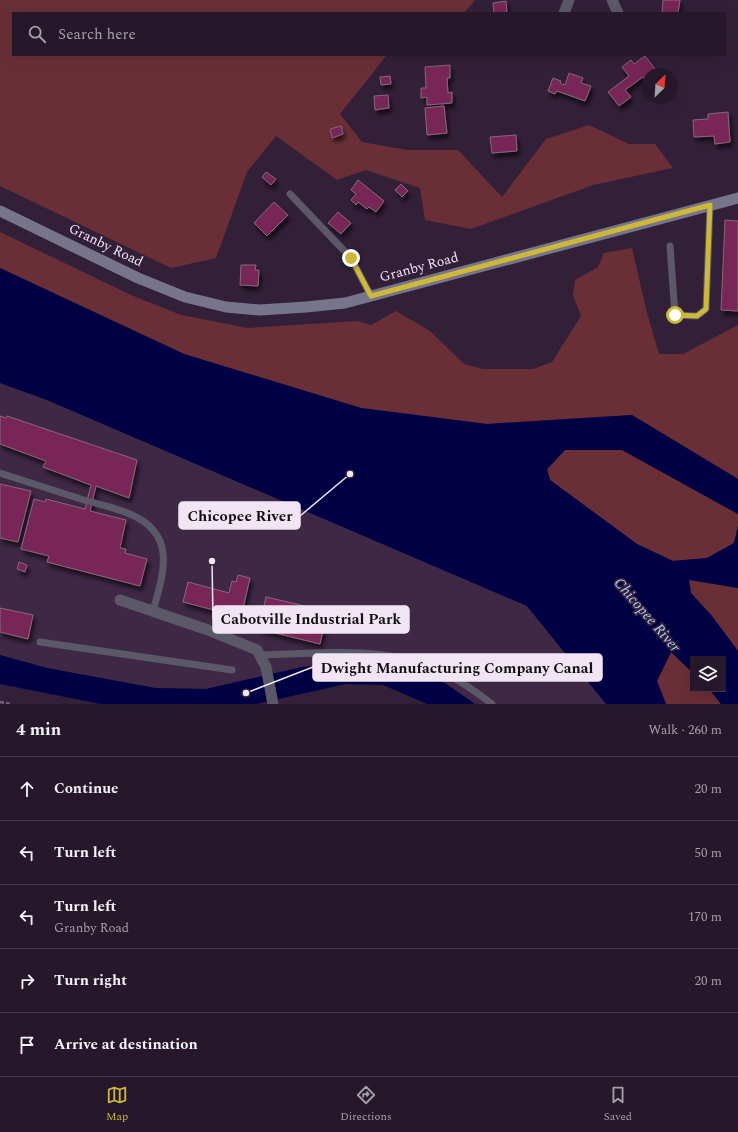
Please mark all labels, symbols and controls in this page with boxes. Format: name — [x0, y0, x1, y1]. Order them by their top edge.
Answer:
search box — [12, 12, 726, 56]
icon: search — [26, 23, 48, 45]
text: Search here — [58, 23, 136, 46]
north arrow — [642, 68, 678, 104]
street label: Granby Road — [65, 218, 147, 272]
street label: Granby Road — [377, 246, 461, 288]
route end — [342, 249, 360, 267]
route start — [666, 306, 684, 324]
callout: Chicopee River — [179, 502, 300, 529]
text: Chicopee River — [187, 505, 293, 528]
water label: Chicopee River — [608, 573, 687, 658]
callout: Cabotville Industrial Park — [213, 606, 409, 633]
text: Cabotville Industrial Park — [221, 608, 401, 631]
callout: Dwight Manufacturing Company Canal — [313, 654, 602, 681]
map controls — [690, 656, 726, 692]
button: layers — [690, 656, 726, 692]
text: Dwight Manufacturing Company Canal — [321, 657, 594, 680]
text: 4 min — [16, 717, 61, 743]
text: Walk · 260 m — [648, 720, 722, 740]
text: Continue — [54, 777, 119, 800]
icon: ahead — [16, 778, 38, 800]
text: 20 m — [695, 779, 722, 799]
text: Turn left — [54, 841, 116, 864]
icon: left — [16, 842, 38, 864]
text: 50 m — [695, 843, 722, 863]
text: Turn left — [54, 895, 116, 918]
icon: left — [16, 906, 38, 928]
text: 170 m — [688, 907, 722, 927]
text: Granby Road — [54, 918, 129, 938]
text: Turn right — [54, 969, 127, 992]
icon: right — [16, 970, 38, 992]
text: 20 m — [695, 971, 722, 991]
text: Arrive at destination — [54, 1033, 198, 1056]
icon: arrive — [16, 1034, 38, 1056]
tab: Map — [106, 1084, 128, 1125]
tab: Directions — [340, 1084, 392, 1125]
tab: Saved — [604, 1084, 632, 1125]

